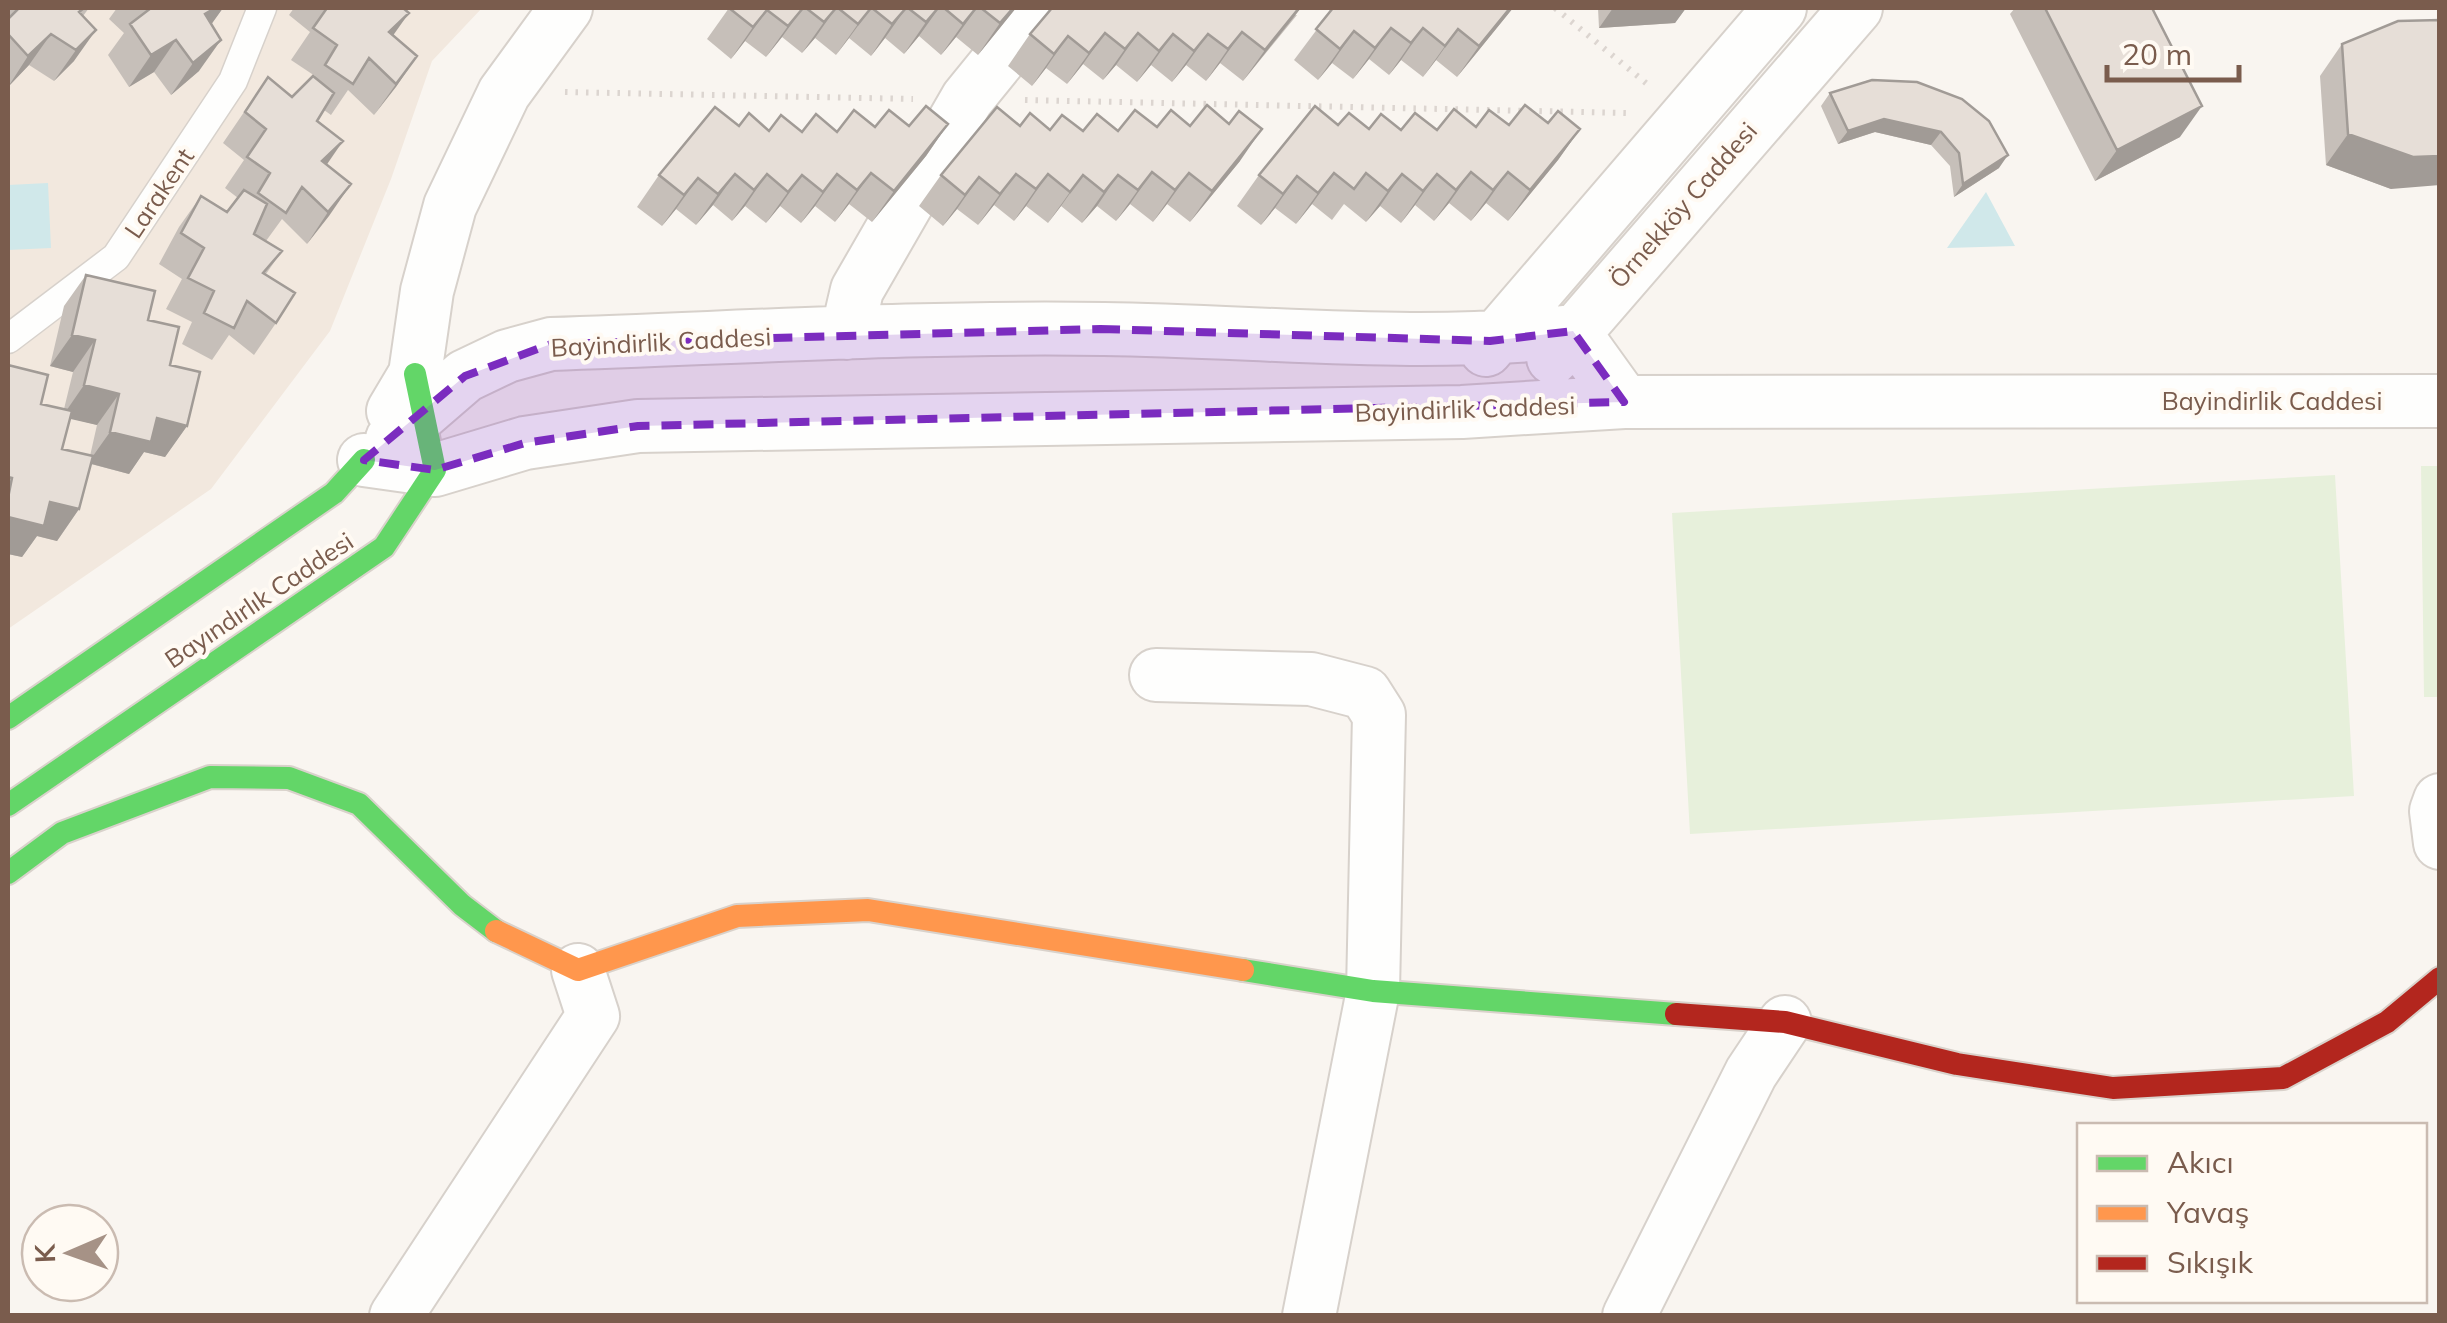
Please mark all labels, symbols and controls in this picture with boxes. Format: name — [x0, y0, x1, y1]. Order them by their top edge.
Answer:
scale bar — [2107, 20, 2240, 82]
text: 20 m — [2122, 35, 2192, 73]
street label: Örnekköy Caddesi — [1602, 115, 1763, 294]
street label: Larakent — [117, 142, 200, 244]
street label: Bayindirlik Caddesi — [550, 320, 772, 363]
street label: Bayindirlik Caddesi — [2162, 385, 2382, 416]
street label: Bayindirlik Caddesi — [1354, 389, 1576, 428]
street label: Bayındırlık Caddesi — [159, 525, 359, 674]
legend — [2077, 1123, 2427, 1303]
text: Akıcı — [2167, 1143, 2234, 1181]
text: Yavaş — [2166, 1193, 2249, 1231]
north arrow — [20, 1203, 120, 1303]
text: K — [27, 1243, 62, 1264]
text: Sıkışık — [2167, 1243, 2253, 1281]

